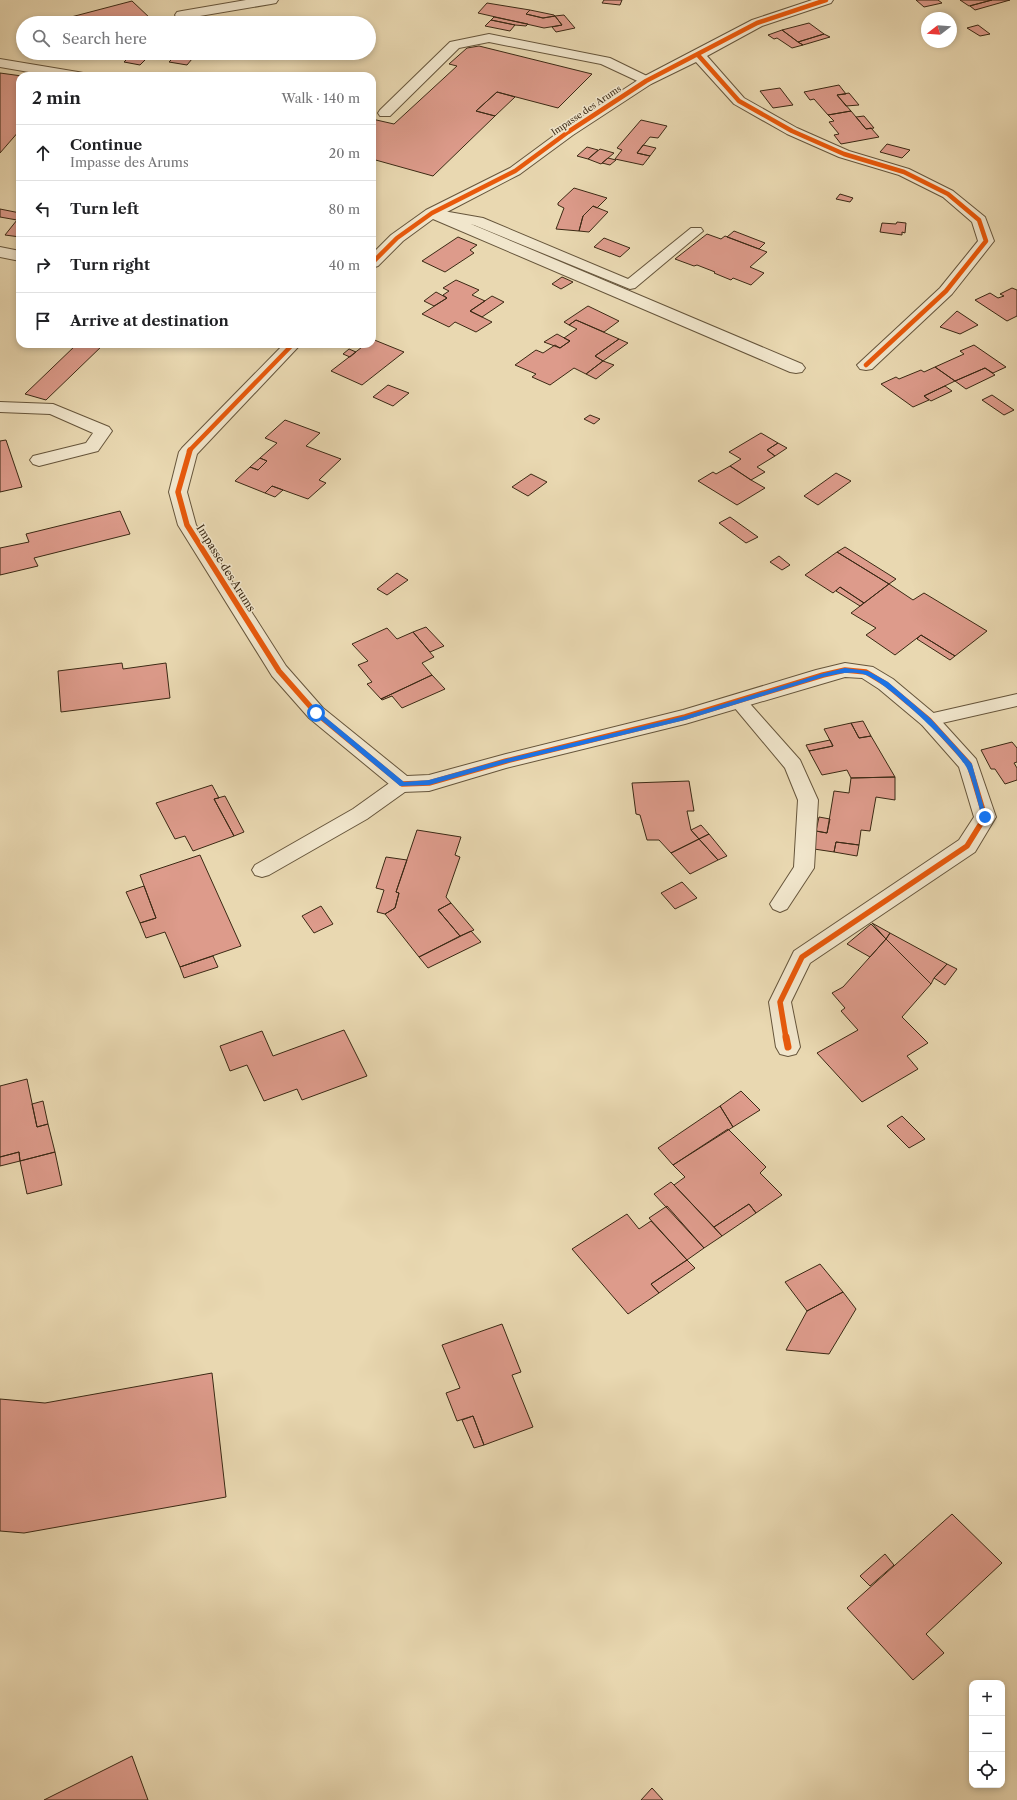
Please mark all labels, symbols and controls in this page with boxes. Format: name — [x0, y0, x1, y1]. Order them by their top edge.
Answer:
north arrow — [921, 12, 957, 48]
search box — [16, 16, 376, 60]
icon: search — [30, 27, 52, 49]
text: Search here — [62, 29, 147, 48]
street label: Impasse des Arums — [549, 82, 623, 138]
text: 2 min — [32, 88, 81, 108]
text: Walk · 140 m — [282, 90, 360, 106]
text: Continue — [70, 135, 142, 154]
icon: ahead — [32, 142, 54, 164]
text: 20 m — [329, 145, 360, 161]
text: Impasse des Arums — [70, 154, 189, 170]
icon: left — [32, 198, 54, 220]
text: Turn left — [70, 199, 139, 218]
text: 80 m — [328, 201, 360, 217]
icon: right — [32, 254, 54, 276]
text: Turn right — [70, 255, 150, 274]
text: 40 m — [329, 257, 360, 273]
icon: arrive — [32, 310, 54, 332]
text: Arrive at destination — [70, 311, 229, 330]
street label: Impasse des Arums — [193, 522, 259, 614]
route start — [307, 704, 325, 722]
route end — [976, 808, 994, 826]
map controls — [969, 1680, 1005, 1788]
button: + — [969, 1680, 1005, 1716]
button: − — [969, 1716, 1005, 1752]
button: locate — [969, 1752, 1005, 1788]

